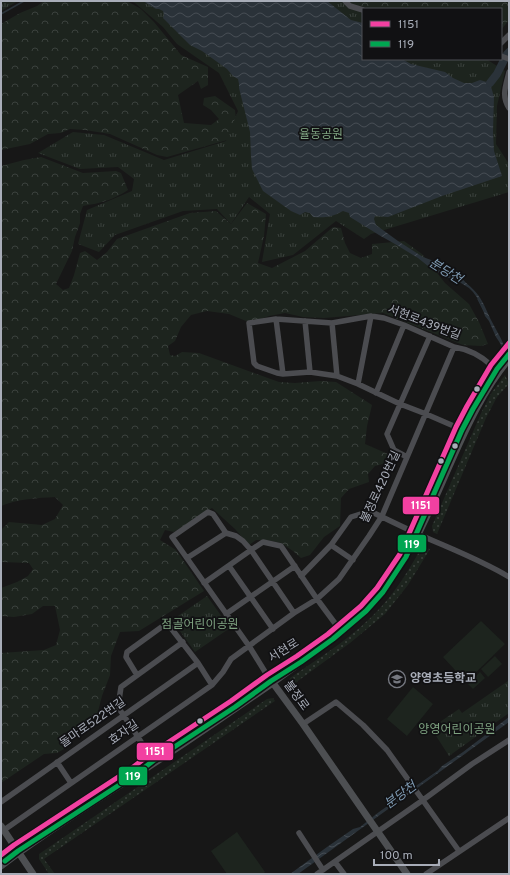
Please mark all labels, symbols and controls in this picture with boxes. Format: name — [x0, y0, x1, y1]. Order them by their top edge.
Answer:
legend — [362, 8, 502, 60]
text: 1151 — [398, 17, 419, 33]
text: 119 — [398, 37, 414, 53]
park label: 율동공원 — [299, 127, 343, 143]
water label: 분당천 — [426, 256, 465, 289]
street label: 서현로439번길 — [385, 302, 463, 344]
unlabelled marker — [472, 384, 482, 394]
unlabelled marker — [450, 441, 460, 451]
street label: 불정로420번길 — [357, 448, 405, 526]
unlabelled marker — [436, 456, 446, 466]
line badge: 1151 — [402, 496, 440, 515]
text: 1151 — [411, 499, 431, 513]
line badge: 119 — [397, 534, 427, 553]
text: 119 — [404, 538, 420, 552]
park label: 점골어린이공원 — [161, 617, 239, 633]
street label: 서현로 — [266, 635, 302, 667]
school or university icon: 양영초등학교 — [387, 669, 407, 689]
place label: 양영초등학교 — [410, 671, 476, 687]
street label: 불정로 — [280, 678, 312, 714]
street label: 돌마로522번길 — [57, 694, 129, 752]
unlabelled marker — [195, 716, 205, 726]
street label: 효자길 — [106, 717, 142, 749]
park label: 양영어린이공원 — [418, 722, 496, 738]
line badge: 1151 — [136, 742, 174, 761]
text: 1151 — [145, 745, 165, 759]
line badge: 119 — [118, 766, 148, 786]
text: 119 — [125, 770, 141, 784]
water label: 분당천 — [382, 778, 421, 813]
scale bar — [374, 841, 439, 867]
text: 100 m — [380, 848, 413, 864]

